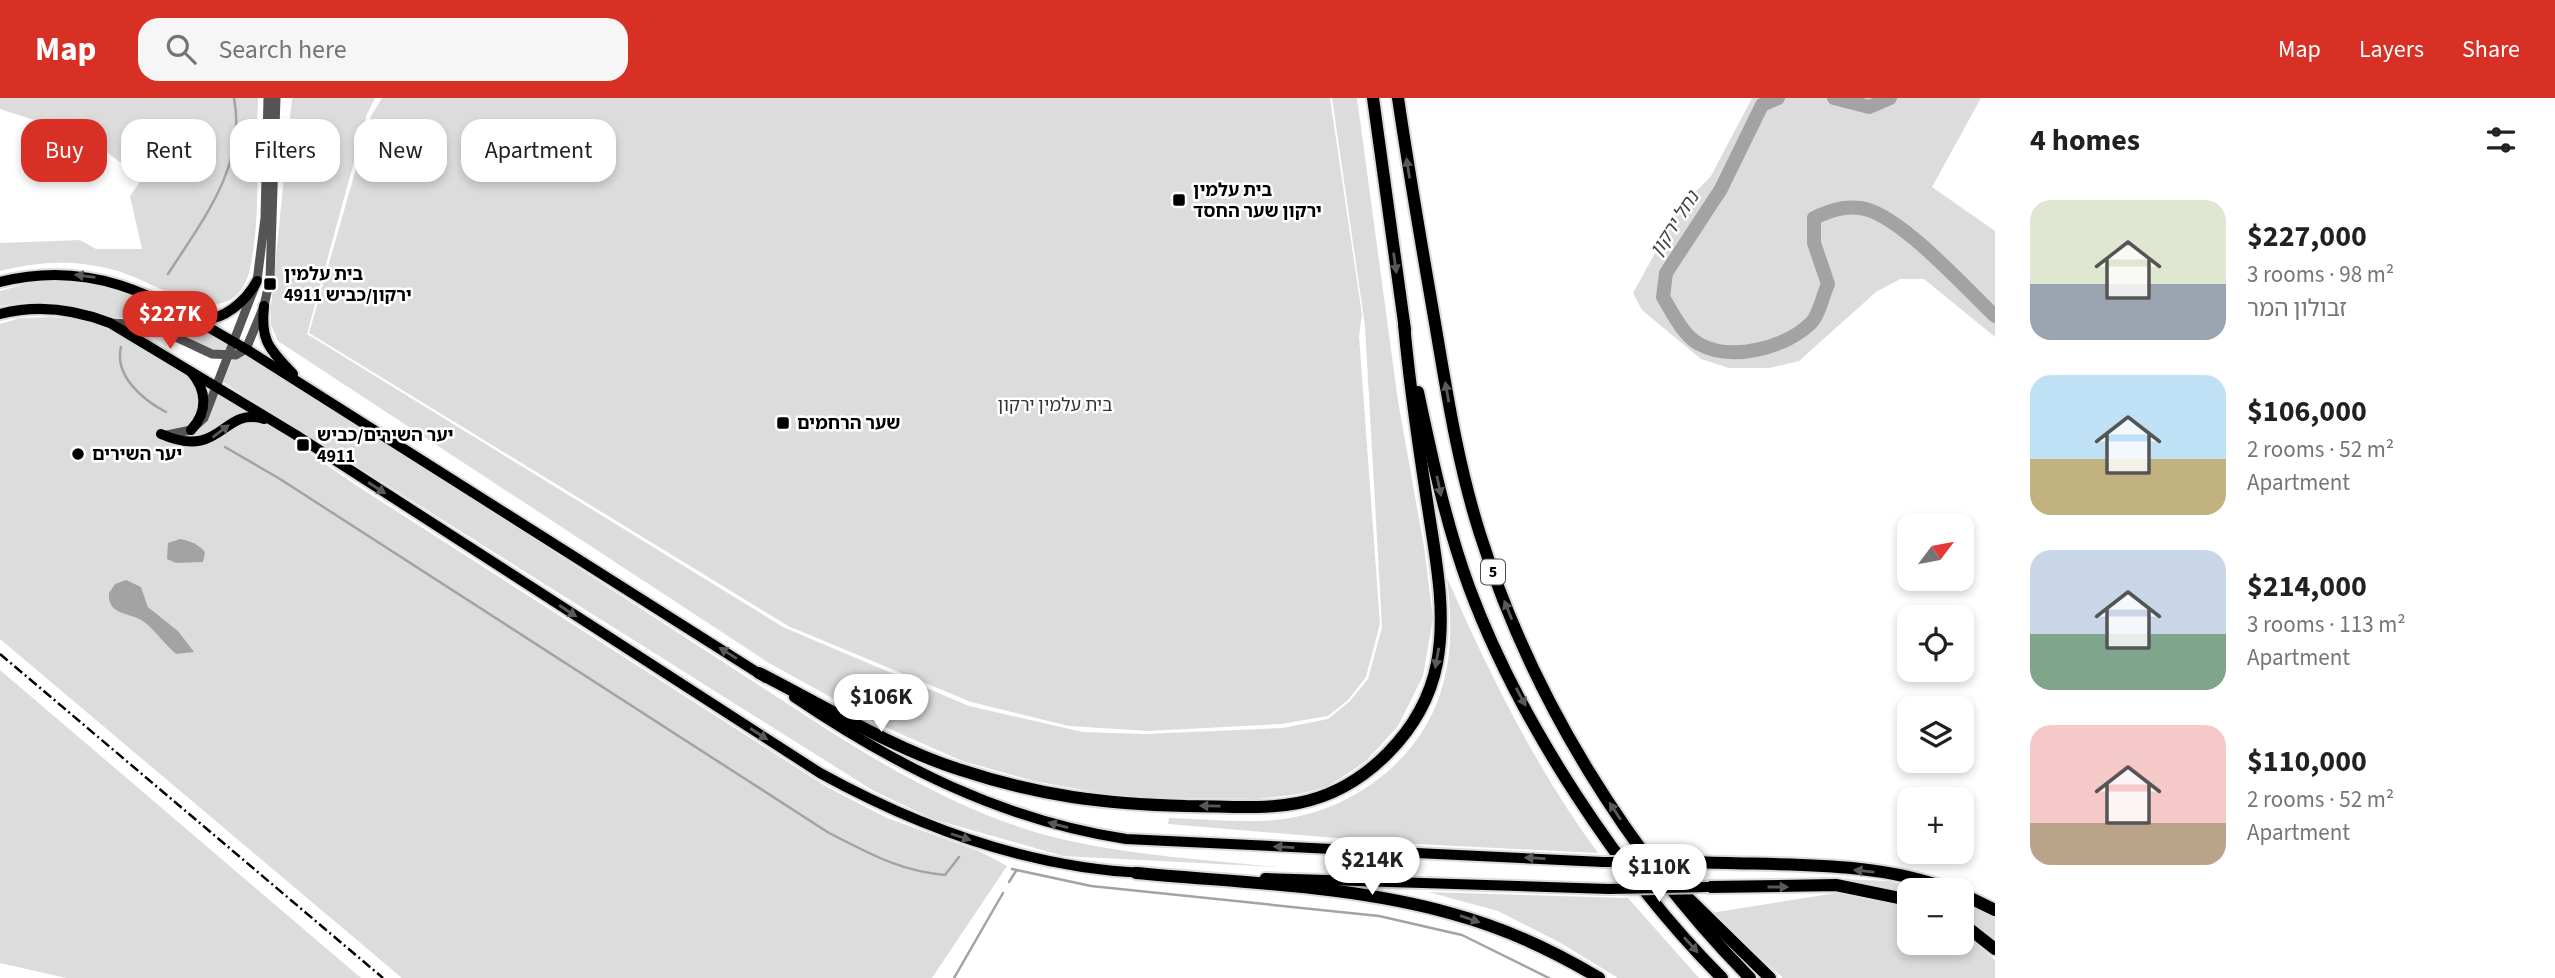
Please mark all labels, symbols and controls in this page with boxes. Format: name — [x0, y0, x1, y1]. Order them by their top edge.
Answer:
search box — [138, 18, 628, 81]
text: Map — [35, 26, 96, 73]
icon: search — [162, 30, 200, 68]
text: Search here — [218, 31, 347, 68]
text: Map — [2278, 32, 2321, 67]
text: Layers — [2359, 32, 2424, 67]
text: Share — [2462, 32, 2520, 67]
chip: Buy — [21, 119, 107, 182]
chip: Rent — [121, 119, 216, 182]
chip: Filters — [230, 119, 340, 182]
chip: New — [354, 119, 447, 182]
chip: Apartment — [461, 119, 616, 182]
text: 4 homes — [2030, 119, 2140, 162]
icon: filters — [2482, 121, 2520, 159]
one-way arrow — [1402, 157, 1413, 179]
place label: בית עלמין ירקון שער החסד — [1193, 178, 1322, 224]
water label: נחל ירקון — [1644, 185, 1707, 262]
marker: בית עלמין ירקון שער החסד — [1171, 192, 1187, 208]
text: $227,000 — [2247, 215, 2367, 258]
icon: home — [2086, 228, 2170, 312]
one-way arrow — [1390, 252, 1401, 274]
text: 3 rooms · 98 m² — [2247, 258, 2394, 291]
place label: בית עלמין ירקון/כביש 4911 — [284, 262, 412, 308]
one-way arrow — [74, 271, 96, 282]
marker: בית עלמין ירקון/כביש 4911 — [262, 276, 278, 292]
pin: $227K — [121, 292, 219, 351]
text: זבולון המר — [2247, 292, 2347, 325]
text: $227K — [139, 297, 201, 330]
one-way arrow — [1441, 381, 1452, 403]
text: $106,000 — [2247, 390, 2367, 433]
park label: בית עלמין ירקון — [998, 393, 1112, 418]
icon: home — [2086, 403, 2170, 487]
place label: שער הרחמים — [797, 411, 901, 436]
marker: שער הרחמים — [775, 415, 791, 431]
place label: יער השירים/כביש 4911 — [317, 423, 454, 469]
one-way arrow — [212, 425, 230, 439]
text: 2 rooms · 52 m² — [2247, 433, 2394, 466]
marker: יער השירים/כביש 4911 — [295, 437, 311, 453]
place label: יער השירים — [92, 442, 182, 467]
marker: יער השירים — [70, 446, 86, 462]
text: Apartment — [2247, 466, 2350, 499]
one-way arrow — [1433, 475, 1444, 497]
one-way arrow — [367, 481, 387, 494]
north arrow — [1897, 514, 1974, 592]
map controls — [1897, 514, 1974, 955]
road number: 5 — [1481, 559, 1505, 584]
text: $214,000 — [2247, 565, 2367, 608]
icon: home — [2086, 578, 2170, 662]
one-way arrow — [1503, 600, 1514, 621]
one-way arrow — [559, 604, 578, 617]
button: locate — [1897, 605, 1974, 682]
text: 3 rooms · 113 m² — [2247, 608, 2406, 641]
text: Apartment — [2247, 641, 2350, 674]
one-way arrow — [718, 647, 737, 660]
one-way arrow — [1431, 648, 1442, 670]
pin: $106K — [832, 674, 930, 734]
text: $106K — [850, 680, 912, 713]
one-way arrow — [1515, 687, 1527, 707]
button: layers — [1897, 696, 1974, 773]
one-way arrow — [750, 728, 769, 741]
text: $110,000 — [2247, 740, 2367, 783]
icon: home — [2086, 753, 2170, 837]
text: 2 rooms · 52 m² — [2247, 783, 2394, 816]
button: + — [1897, 787, 1974, 864]
one-way arrow — [1199, 800, 1221, 812]
one-way arrow — [1609, 801, 1622, 821]
text: Apartment — [2247, 816, 2350, 849]
one-way arrow — [1047, 819, 1069, 830]
one-way arrow — [951, 832, 972, 843]
pin: $214K — [1323, 838, 1421, 897]
one-way arrow — [1272, 841, 1294, 852]
text: $214K — [1341, 843, 1403, 876]
pin: $110K — [1610, 844, 1708, 904]
text: $110K — [1628, 850, 1690, 883]
one-way arrow — [1524, 852, 1546, 863]
one-way arrow — [1853, 865, 1875, 876]
button: − — [1897, 878, 1974, 955]
one-way arrow — [1767, 881, 1789, 893]
one-way arrow — [1460, 914, 1481, 925]
one-way arrow — [1683, 936, 1698, 953]

